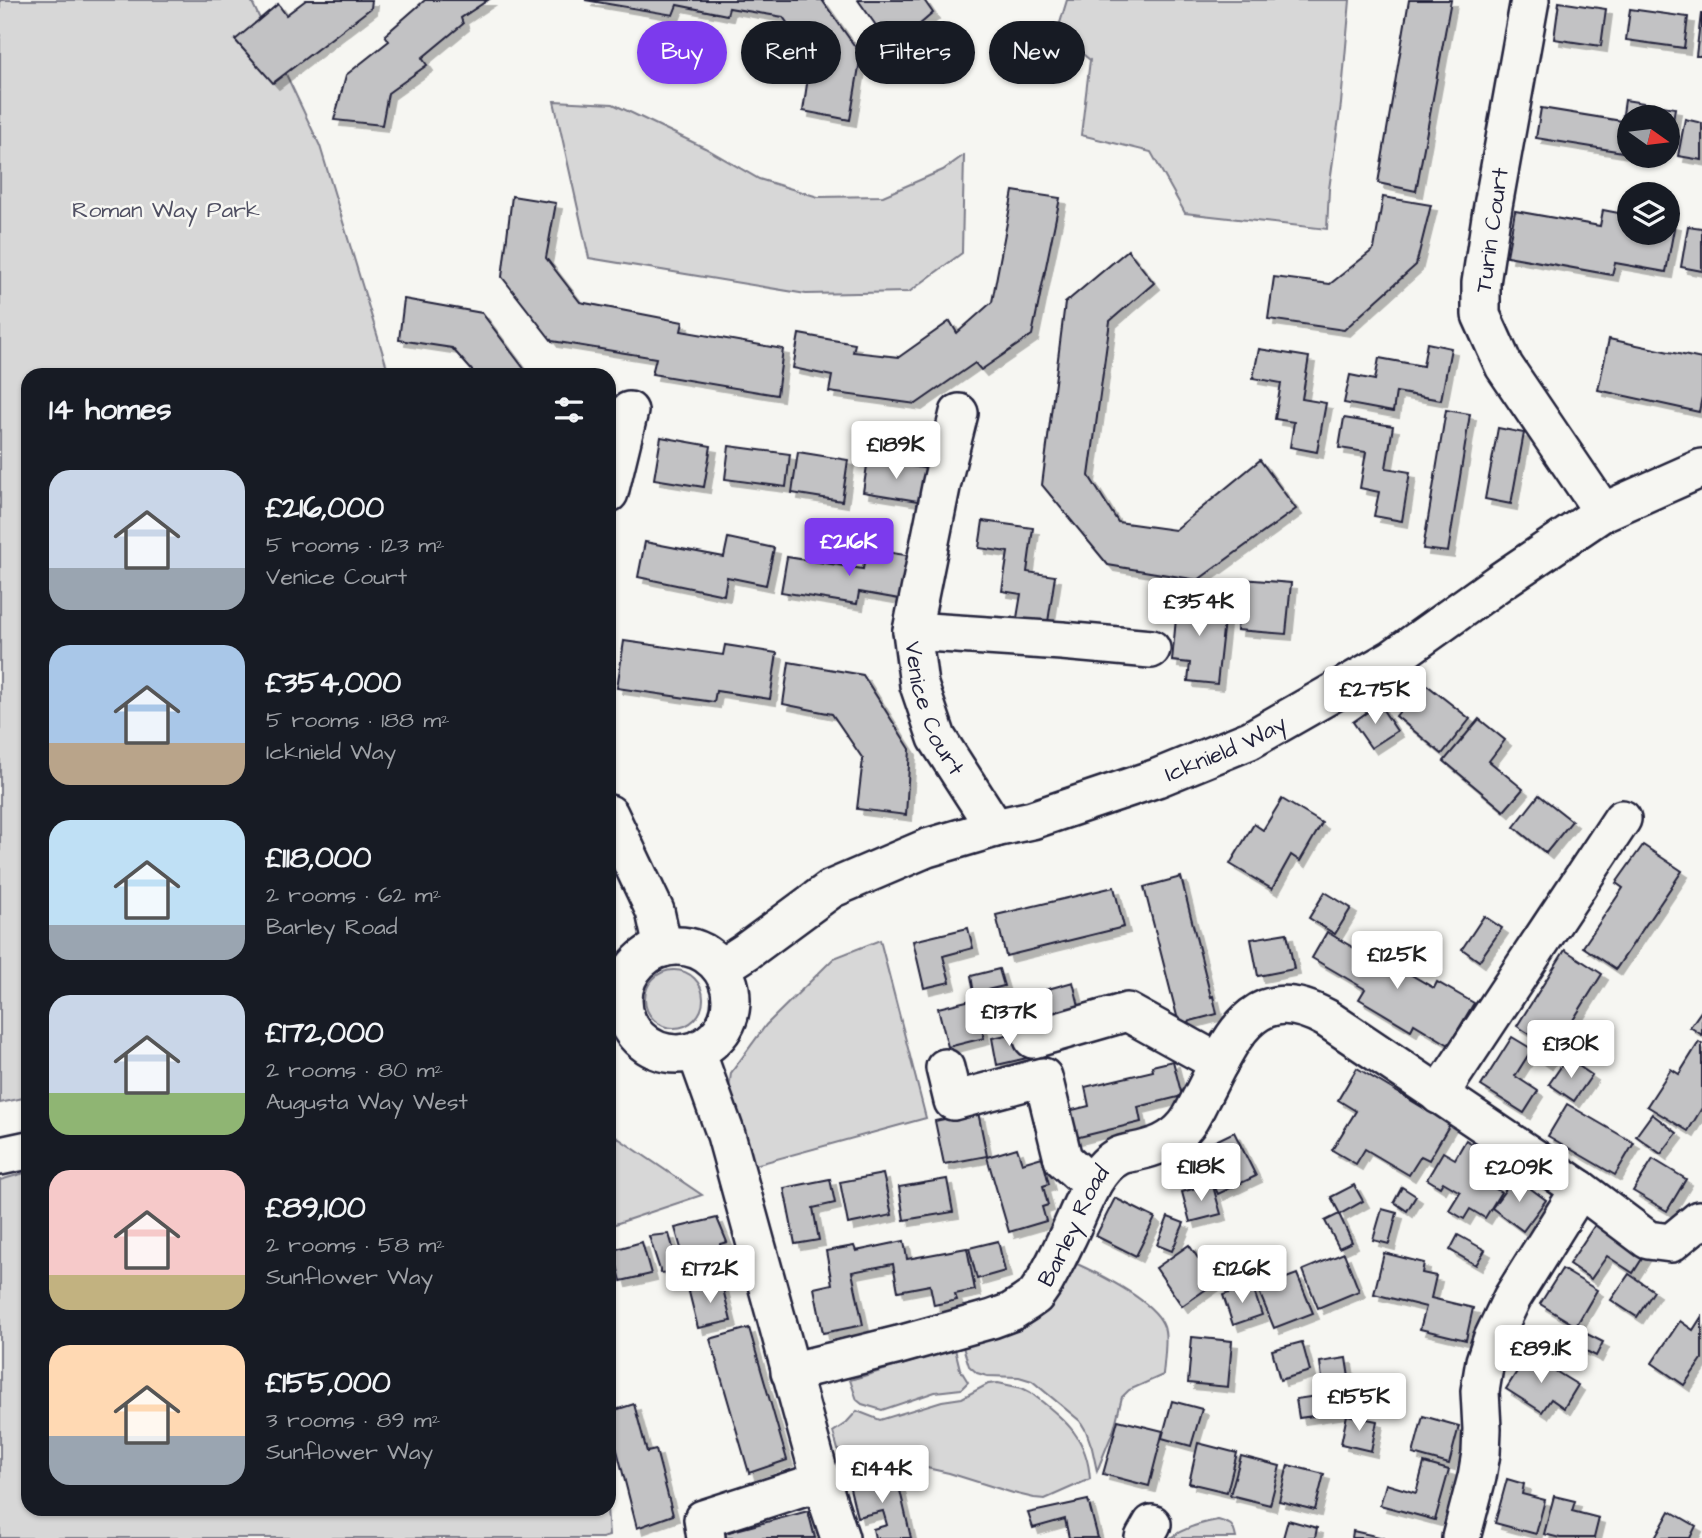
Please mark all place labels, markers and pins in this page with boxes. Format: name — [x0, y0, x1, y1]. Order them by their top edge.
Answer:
pin: £189K — [847, 421, 945, 481]
pin: £216K — [800, 518, 898, 578]
pin: £354K — [1150, 578, 1248, 638]
pin: £275K — [1326, 666, 1424, 726]
pin: £125K — [1348, 932, 1446, 991]
pin: £137K — [960, 988, 1058, 1048]
pin: £130K — [1522, 1020, 1620, 1080]
pin: £118K — [1152, 1144, 1250, 1203]
pin: £209K — [1470, 1144, 1568, 1204]
pin: £172K — [661, 1246, 759, 1305]
pin: £126K — [1193, 1246, 1291, 1305]
pin: £89.1K — [1484, 1326, 1598, 1385]
pin: £155K — [1310, 1374, 1408, 1433]
pin: £144K — [833, 1446, 931, 1505]

